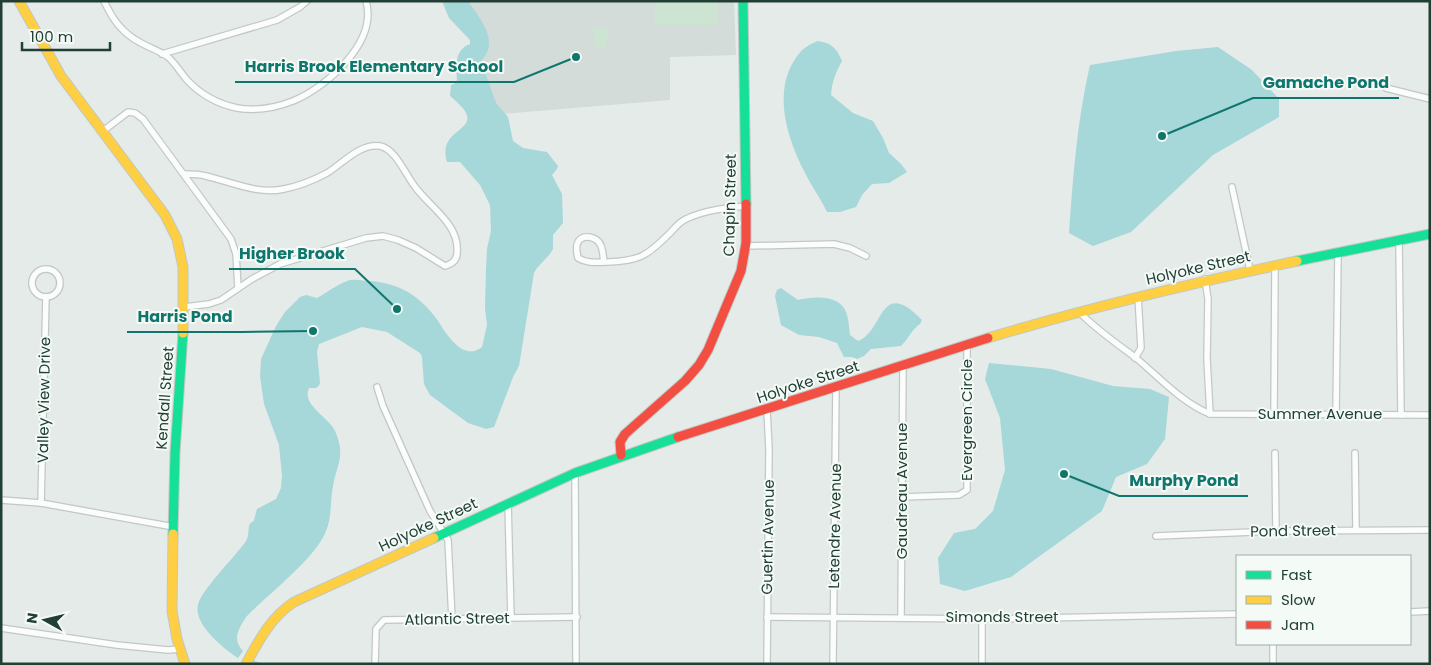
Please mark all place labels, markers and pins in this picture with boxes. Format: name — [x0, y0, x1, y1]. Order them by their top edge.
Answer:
callout: Harris Brook Elementary School — [235, 51, 514, 82]
callout: Gamache Pond — [1253, 67, 1399, 98]
callout: Higher Brook — [229, 238, 355, 269]
callout: Harris Pond — [127, 301, 242, 332]
callout: Murphy Pond — [1119, 465, 1248, 496]

